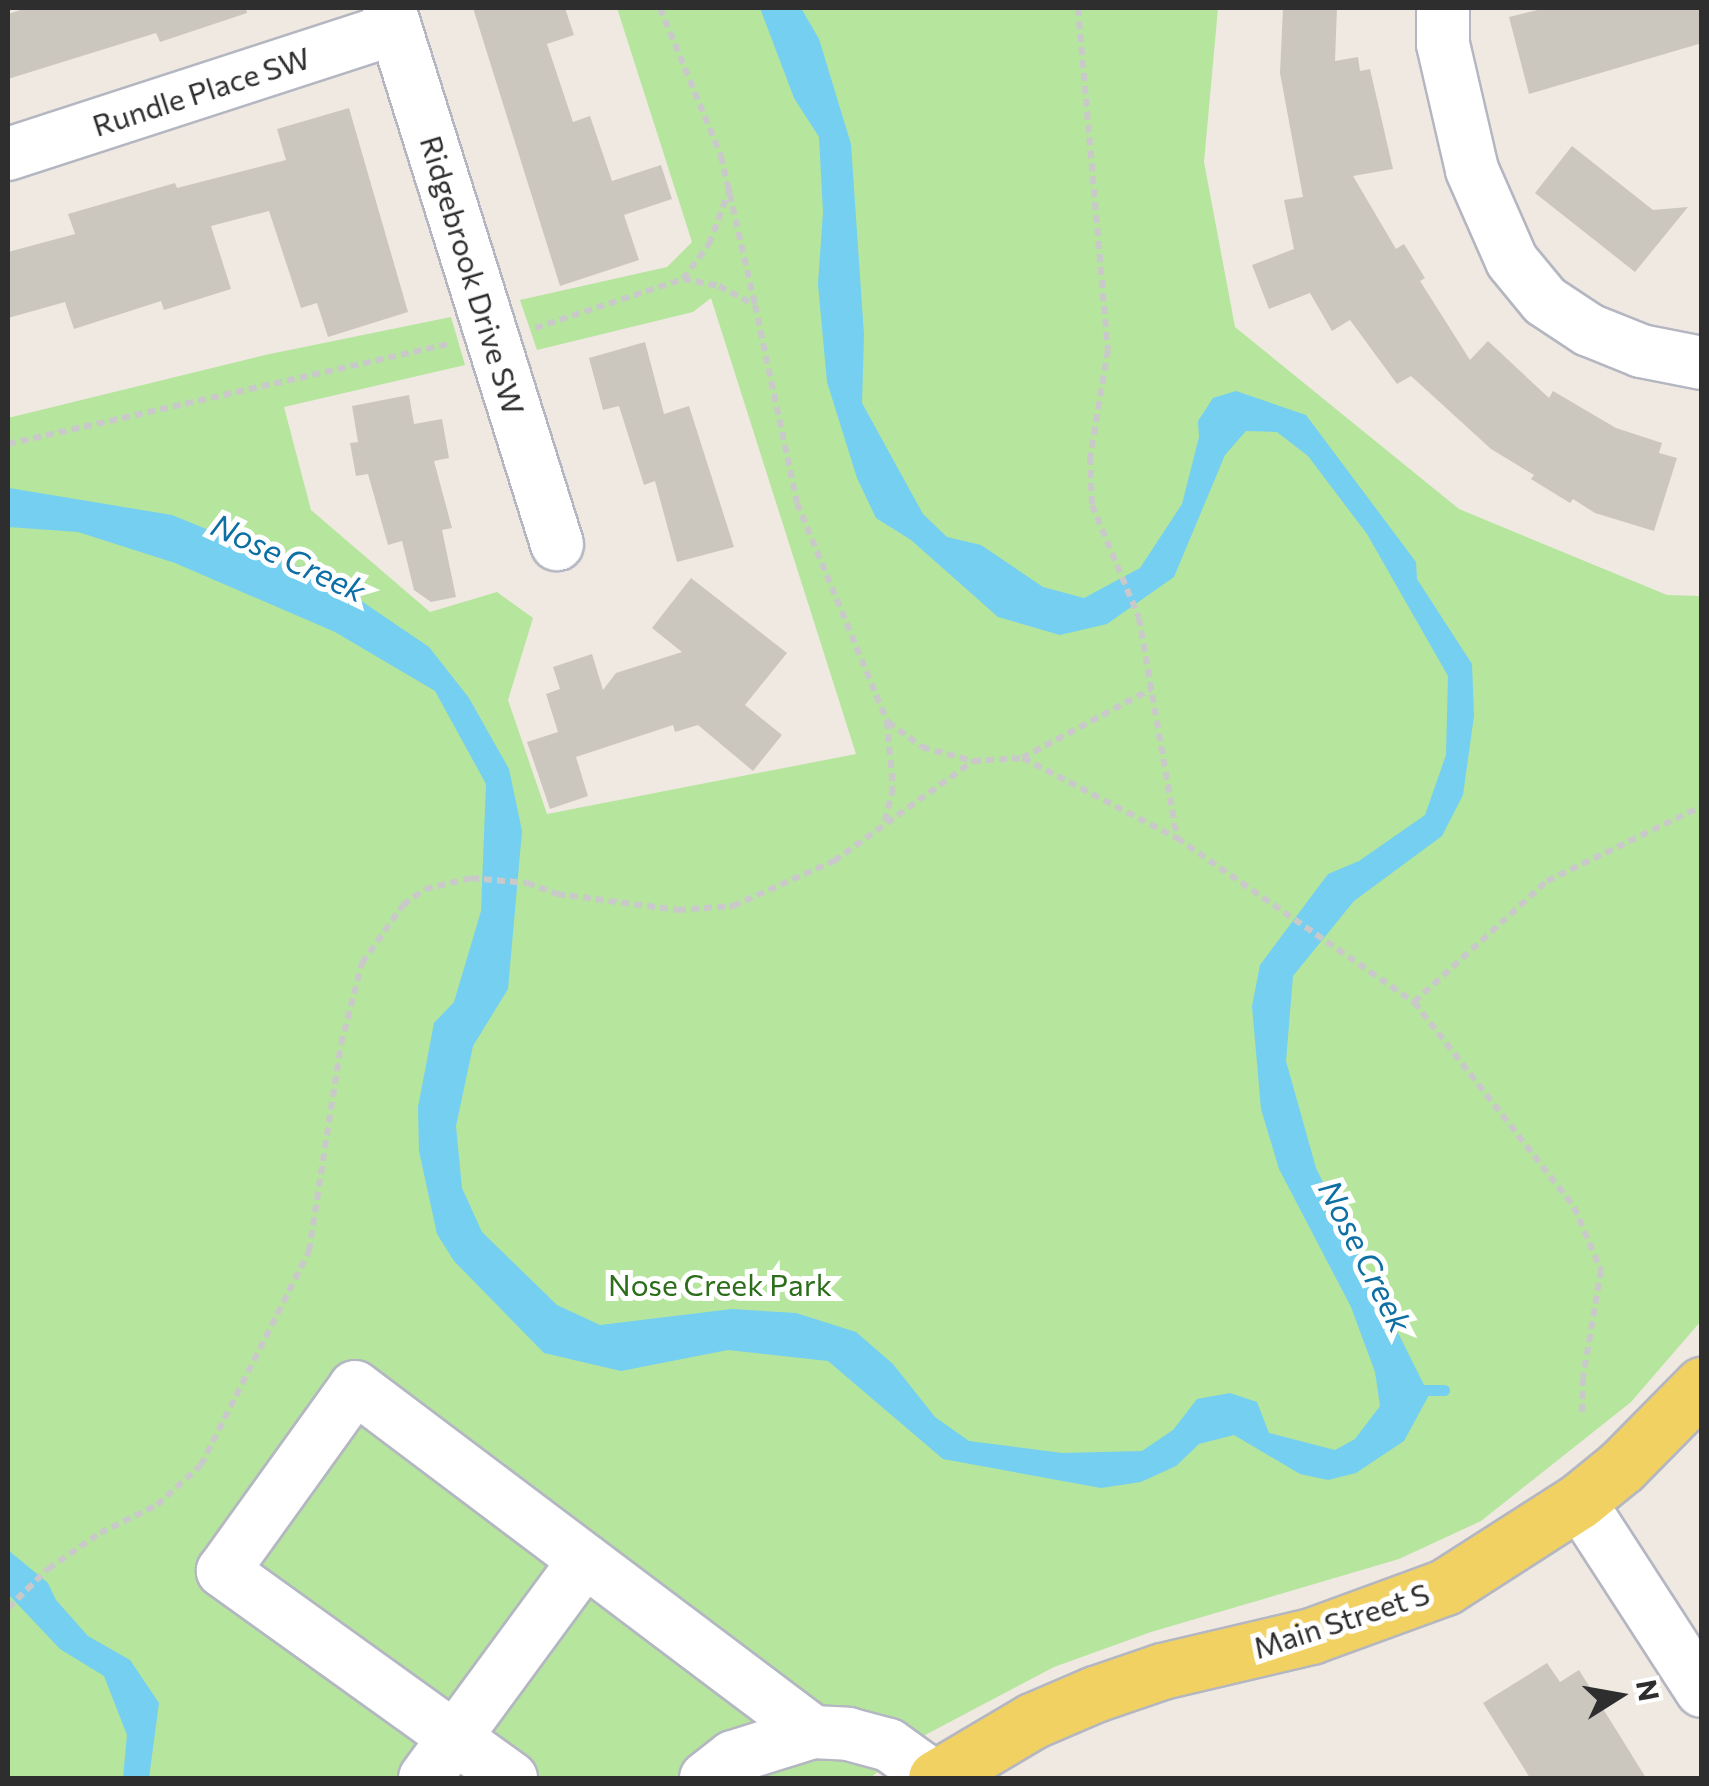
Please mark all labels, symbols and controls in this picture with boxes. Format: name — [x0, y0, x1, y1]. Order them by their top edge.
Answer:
street label: Rundle Place SW — [88, 39, 314, 143]
street label: Ridgebrook Drive SW — [413, 131, 533, 419]
water label: Nose Creek — [206, 505, 372, 609]
water label: Nose Creek — [1311, 1173, 1421, 1339]
park label: Nose Creek Park — [608, 1266, 832, 1302]
street label: Main Street S — [1248, 1575, 1434, 1665]
north arrow — [1569, 1646, 1669, 1746]
text: N — [1630, 1677, 1667, 1704]

